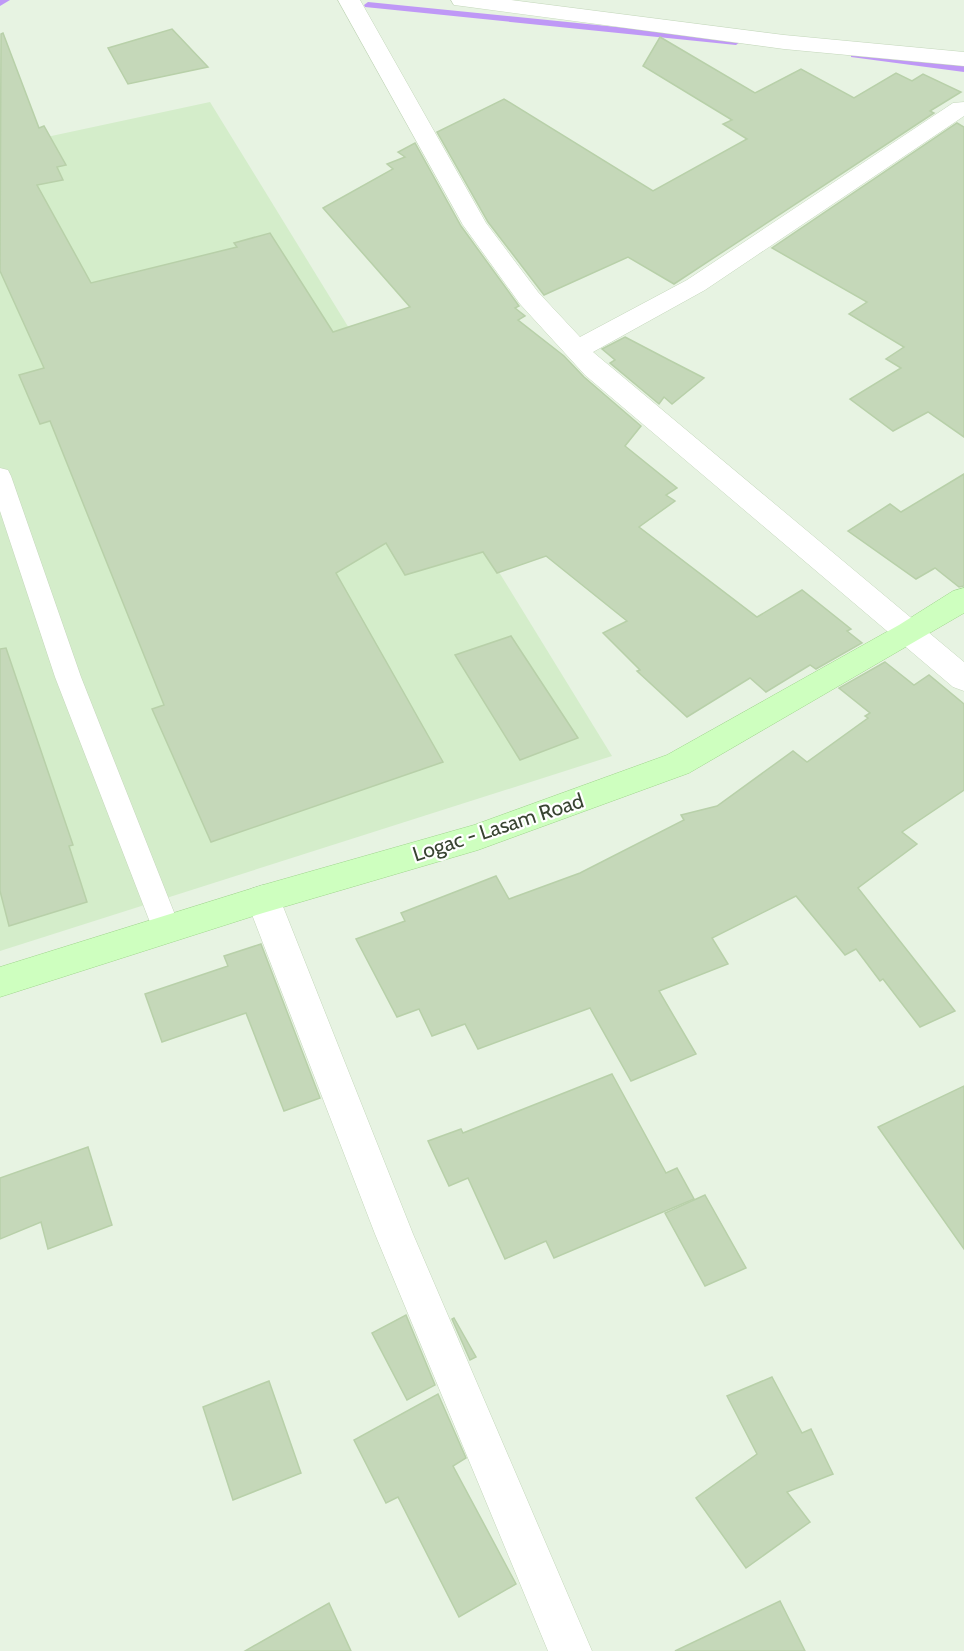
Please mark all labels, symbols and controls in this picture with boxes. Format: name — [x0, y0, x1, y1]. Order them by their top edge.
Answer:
street label: Logac - Lasam Road — [409, 788, 587, 866]

